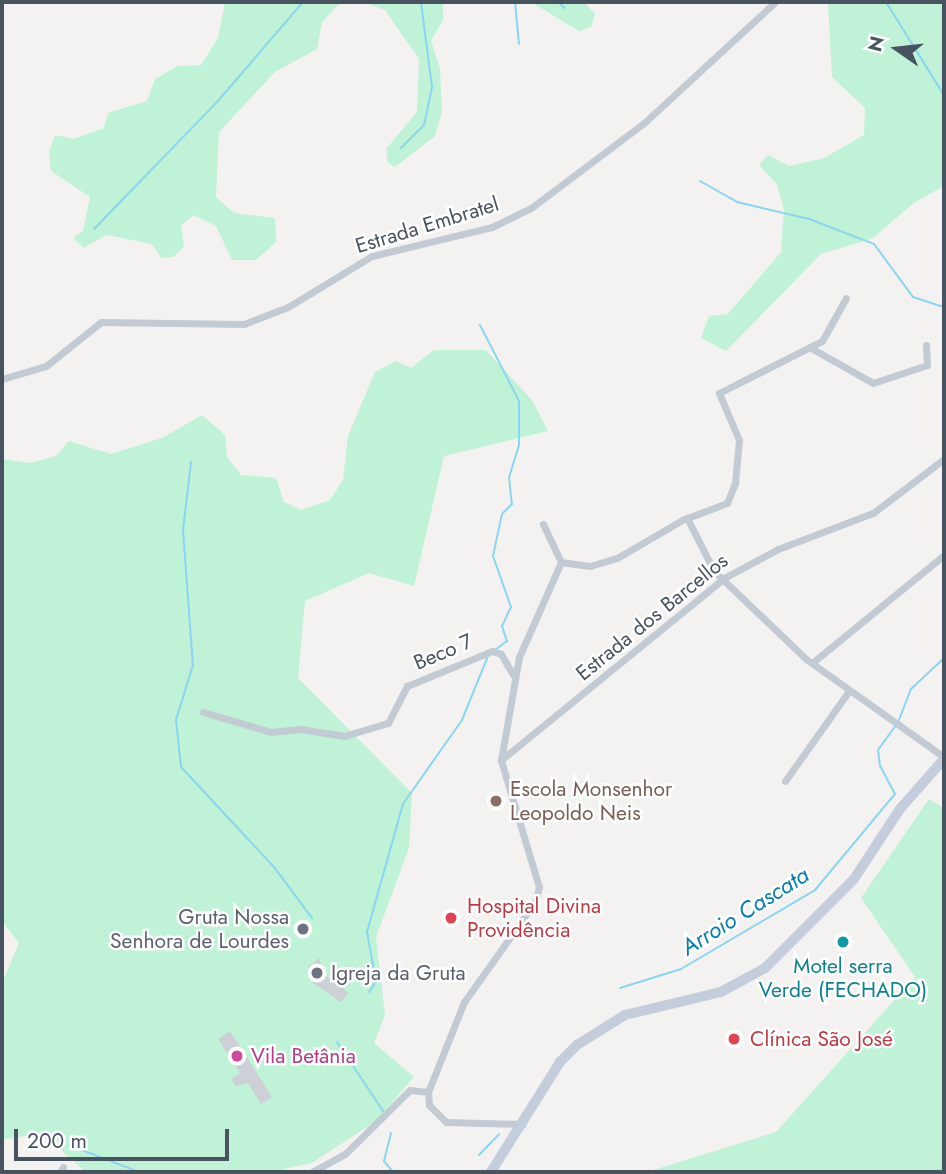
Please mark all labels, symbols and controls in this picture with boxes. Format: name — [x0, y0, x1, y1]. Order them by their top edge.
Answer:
north arrow — [862, 14, 932, 84]
text: N — [861, 33, 891, 54]
street label: Estrada Embratel — [352, 191, 502, 259]
street label: Estrada dos Barcellos — [571, 548, 733, 686]
street label: Beco 7 — [410, 628, 476, 676]
place label: Escola Monsenhor Leopoldo Neis — [510, 776, 672, 826]
marker: Escola Monsenhor Leopoldo Neis — [488, 793, 504, 809]
water label: Arroio Cascata — [676, 861, 814, 961]
place label: Hospital Divina Providência — [467, 893, 601, 943]
place label: Gruta Nossa Senhora de Lourdes — [110, 904, 289, 954]
marker: Hospital Divina Providência — [441, 908, 461, 928]
marker: Gruta Nossa Senhora de Lourdes — [295, 921, 311, 937]
marker: Motel serra Verde (FECHADO) — [835, 934, 851, 950]
place label: Motel serra Verde (FECHADO) — [759, 953, 927, 1003]
place label: Igreja da Gruta — [331, 960, 465, 986]
marker: Igreja da Gruta — [309, 965, 325, 981]
place label: Clínica São José — [750, 1026, 893, 1052]
marker: Clínica São José — [724, 1029, 744, 1049]
place label: Vila Betânia — [251, 1043, 356, 1069]
marker: Vila Betânia — [229, 1048, 245, 1064]
scale bar — [18, 1114, 233, 1158]
text: 200 m — [27, 1126, 87, 1156]

